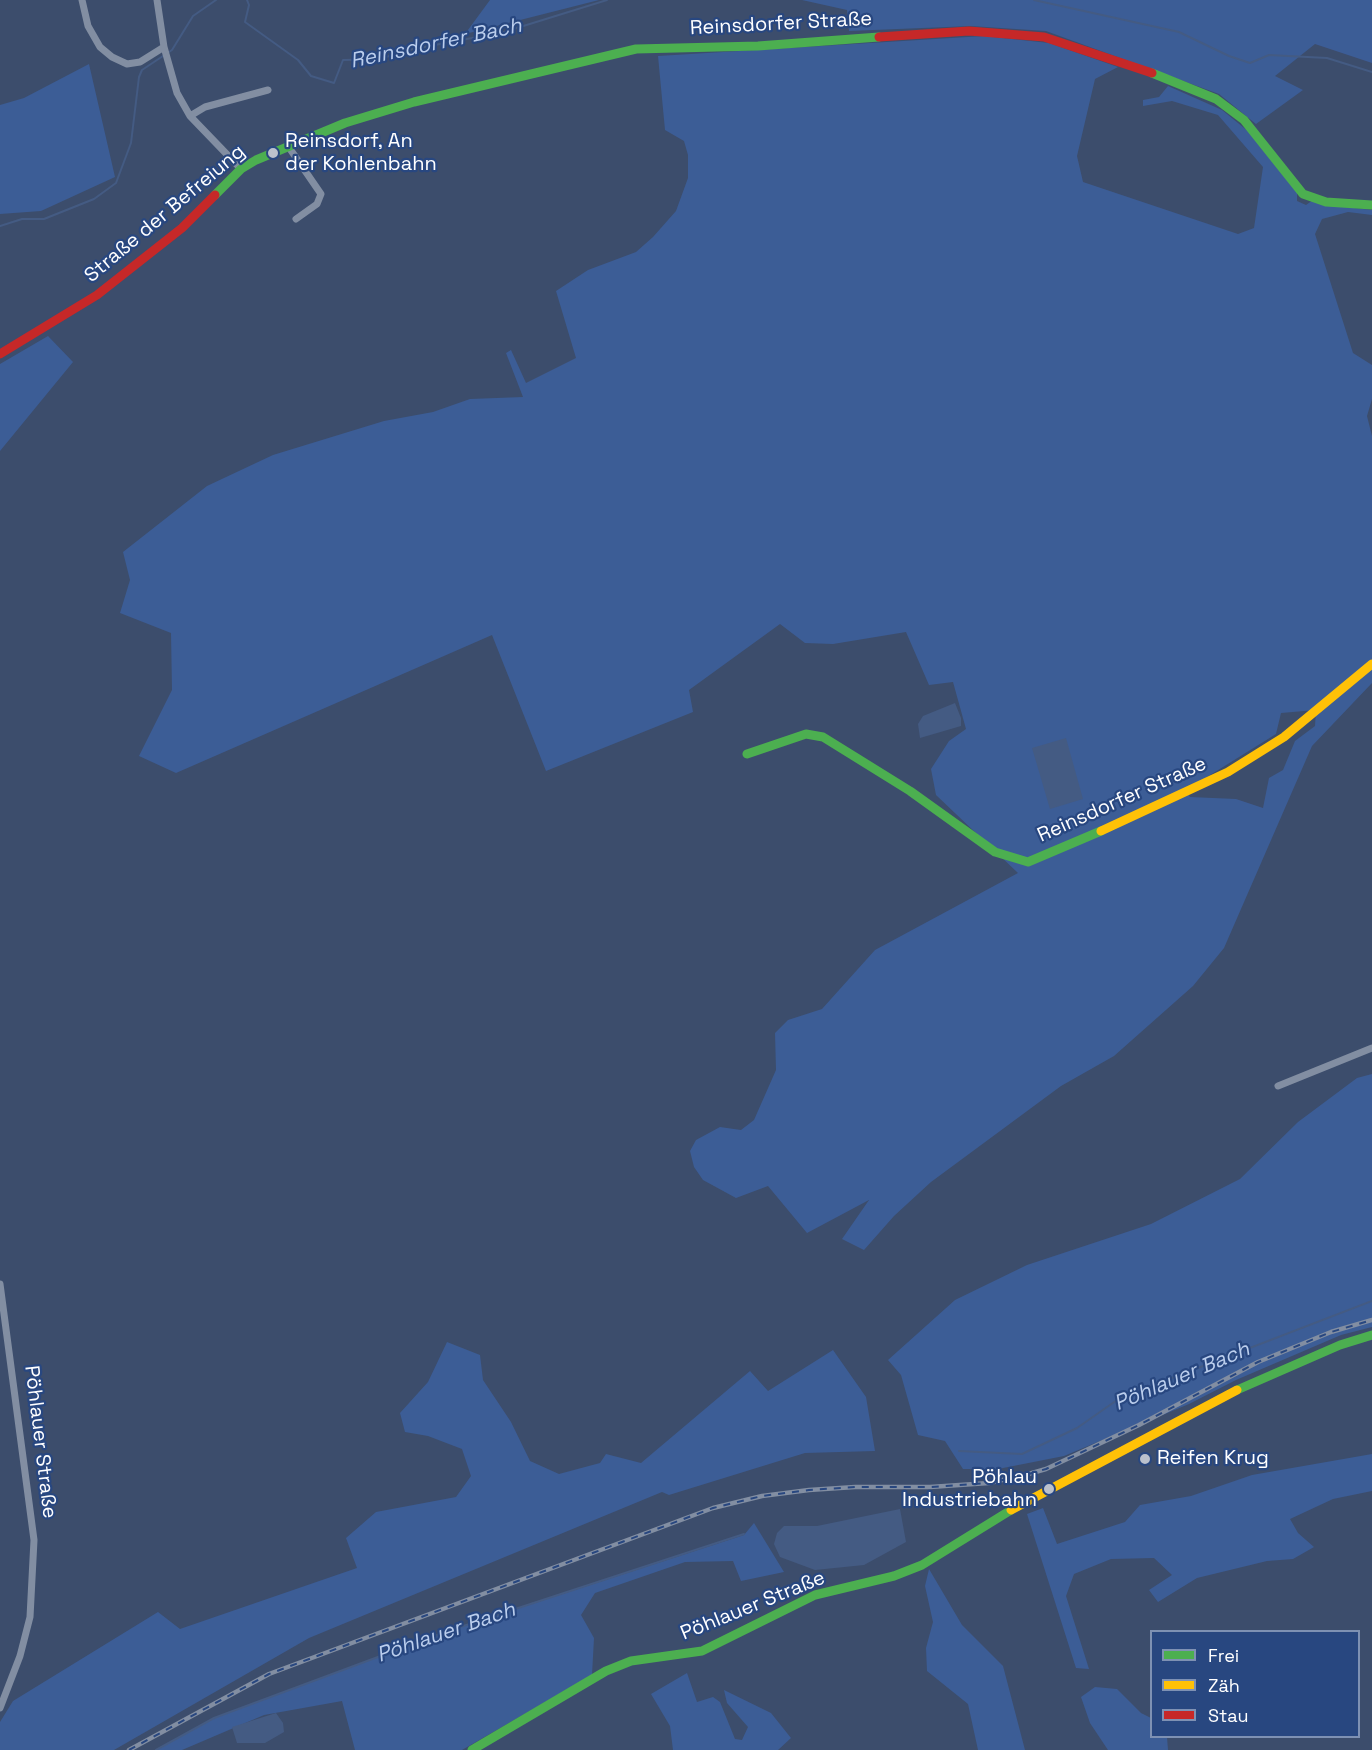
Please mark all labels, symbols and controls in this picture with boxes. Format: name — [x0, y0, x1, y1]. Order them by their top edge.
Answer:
street label: Reinsdorfer Straße — [689, 7, 873, 41]
water label: Reinsdorfer Bach — [348, 14, 524, 74]
place label: Reinsdorf, An der Kohlenbahn — [285, 130, 437, 177]
street label: Straße der Befreiung — [80, 140, 250, 288]
marker: Reinsdorf, An der Kohlenbahn — [266, 146, 280, 160]
street label: Reinsdorfer Straße — [1034, 752, 1210, 848]
water label: Pöhlauer Bach — [1110, 1337, 1254, 1417]
street label: Pöhlauer Straße — [19, 1364, 61, 1520]
place label: Reifen Krug — [1157, 1447, 1269, 1471]
marker: Reifen Krug — [1138, 1452, 1152, 1466]
place label: Pöhlau Industriebahn — [902, 1466, 1037, 1513]
marker: Pöhlau Industriebahn — [1042, 1482, 1056, 1496]
street label: Pöhlauer Straße — [677, 1566, 829, 1646]
water label: Pöhlauer Bach — [373, 1598, 519, 1668]
legend — [1150, 1630, 1360, 1738]
text: Frei — [1208, 1644, 1239, 1667]
text: Zäh — [1208, 1674, 1240, 1697]
text: Stau — [1208, 1704, 1248, 1727]

